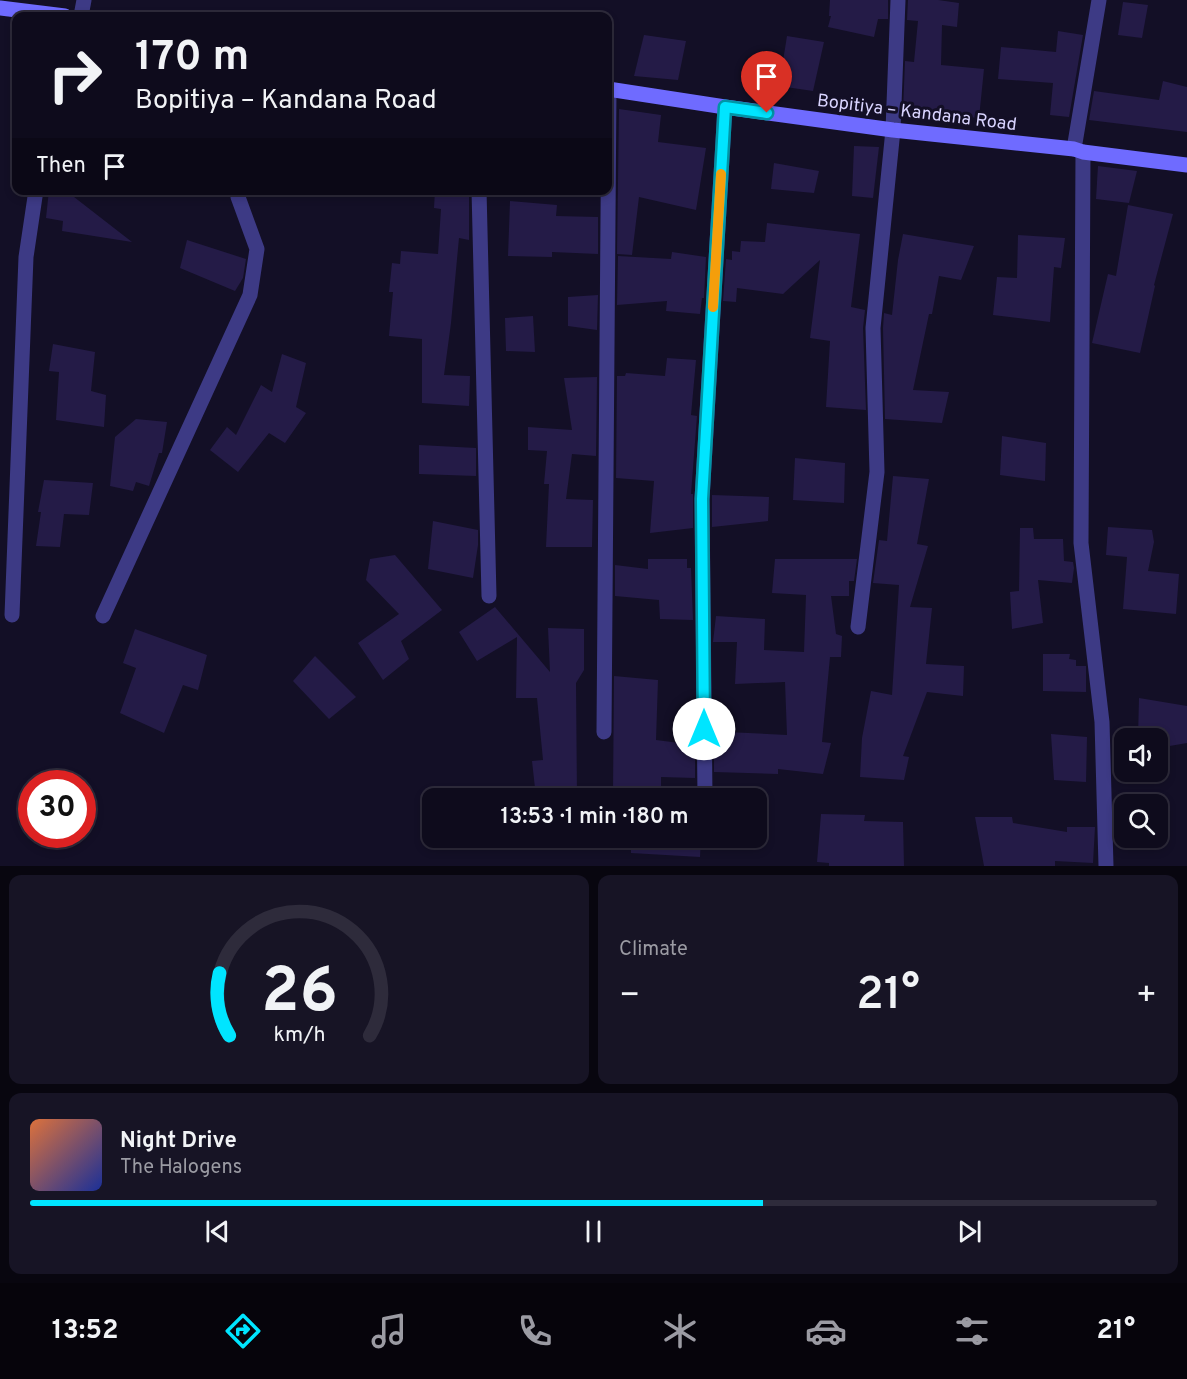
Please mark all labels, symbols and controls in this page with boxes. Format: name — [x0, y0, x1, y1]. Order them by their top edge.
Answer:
text: 170 m — [135, 32, 249, 85]
icon: right — [36, 36, 114, 114]
pin — [741, 51, 792, 113]
icon: arrive — [750, 60, 783, 93]
text: Bopitiya – Kandana Road — [135, 84, 437, 118]
street label: Bopitiya – Kandana Road — [816, 90, 1018, 137]
icon: arrive — [98, 150, 131, 183]
text: Then — [36, 153, 86, 180]
position arrow — [672, 697, 736, 761]
map controls — [1114, 728, 1168, 848]
button: sound — [1114, 728, 1168, 782]
speed limit sign: 30 — [18, 770, 96, 848]
button: search — [1114, 794, 1168, 848]
text: 13:53 · 1 min · 180 m — [501, 804, 688, 831]
text: Climate — [619, 937, 688, 963]
text: 26 — [261, 955, 337, 1034]
text: 21° — [856, 968, 920, 1025]
text: − — [619, 976, 640, 1018]
text: + — [1136, 976, 1157, 1018]
text: km/h — [273, 1023, 325, 1050]
text: Night Drive — [120, 1128, 237, 1155]
text: The Halogens — [120, 1155, 242, 1181]
icon: previous — [201, 1215, 234, 1248]
icon: pause — [577, 1215, 610, 1248]
icon: next — [953, 1215, 986, 1248]
icon: directions — [222, 1310, 264, 1352]
icon: music — [368, 1310, 410, 1352]
icon: phone — [514, 1310, 556, 1352]
icon: climate — [659, 1310, 701, 1352]
icon: car — [805, 1310, 847, 1352]
icon: filters — [951, 1310, 993, 1352]
text: 13:52 — [52, 1314, 118, 1348]
text: 21° — [1097, 1314, 1135, 1348]

